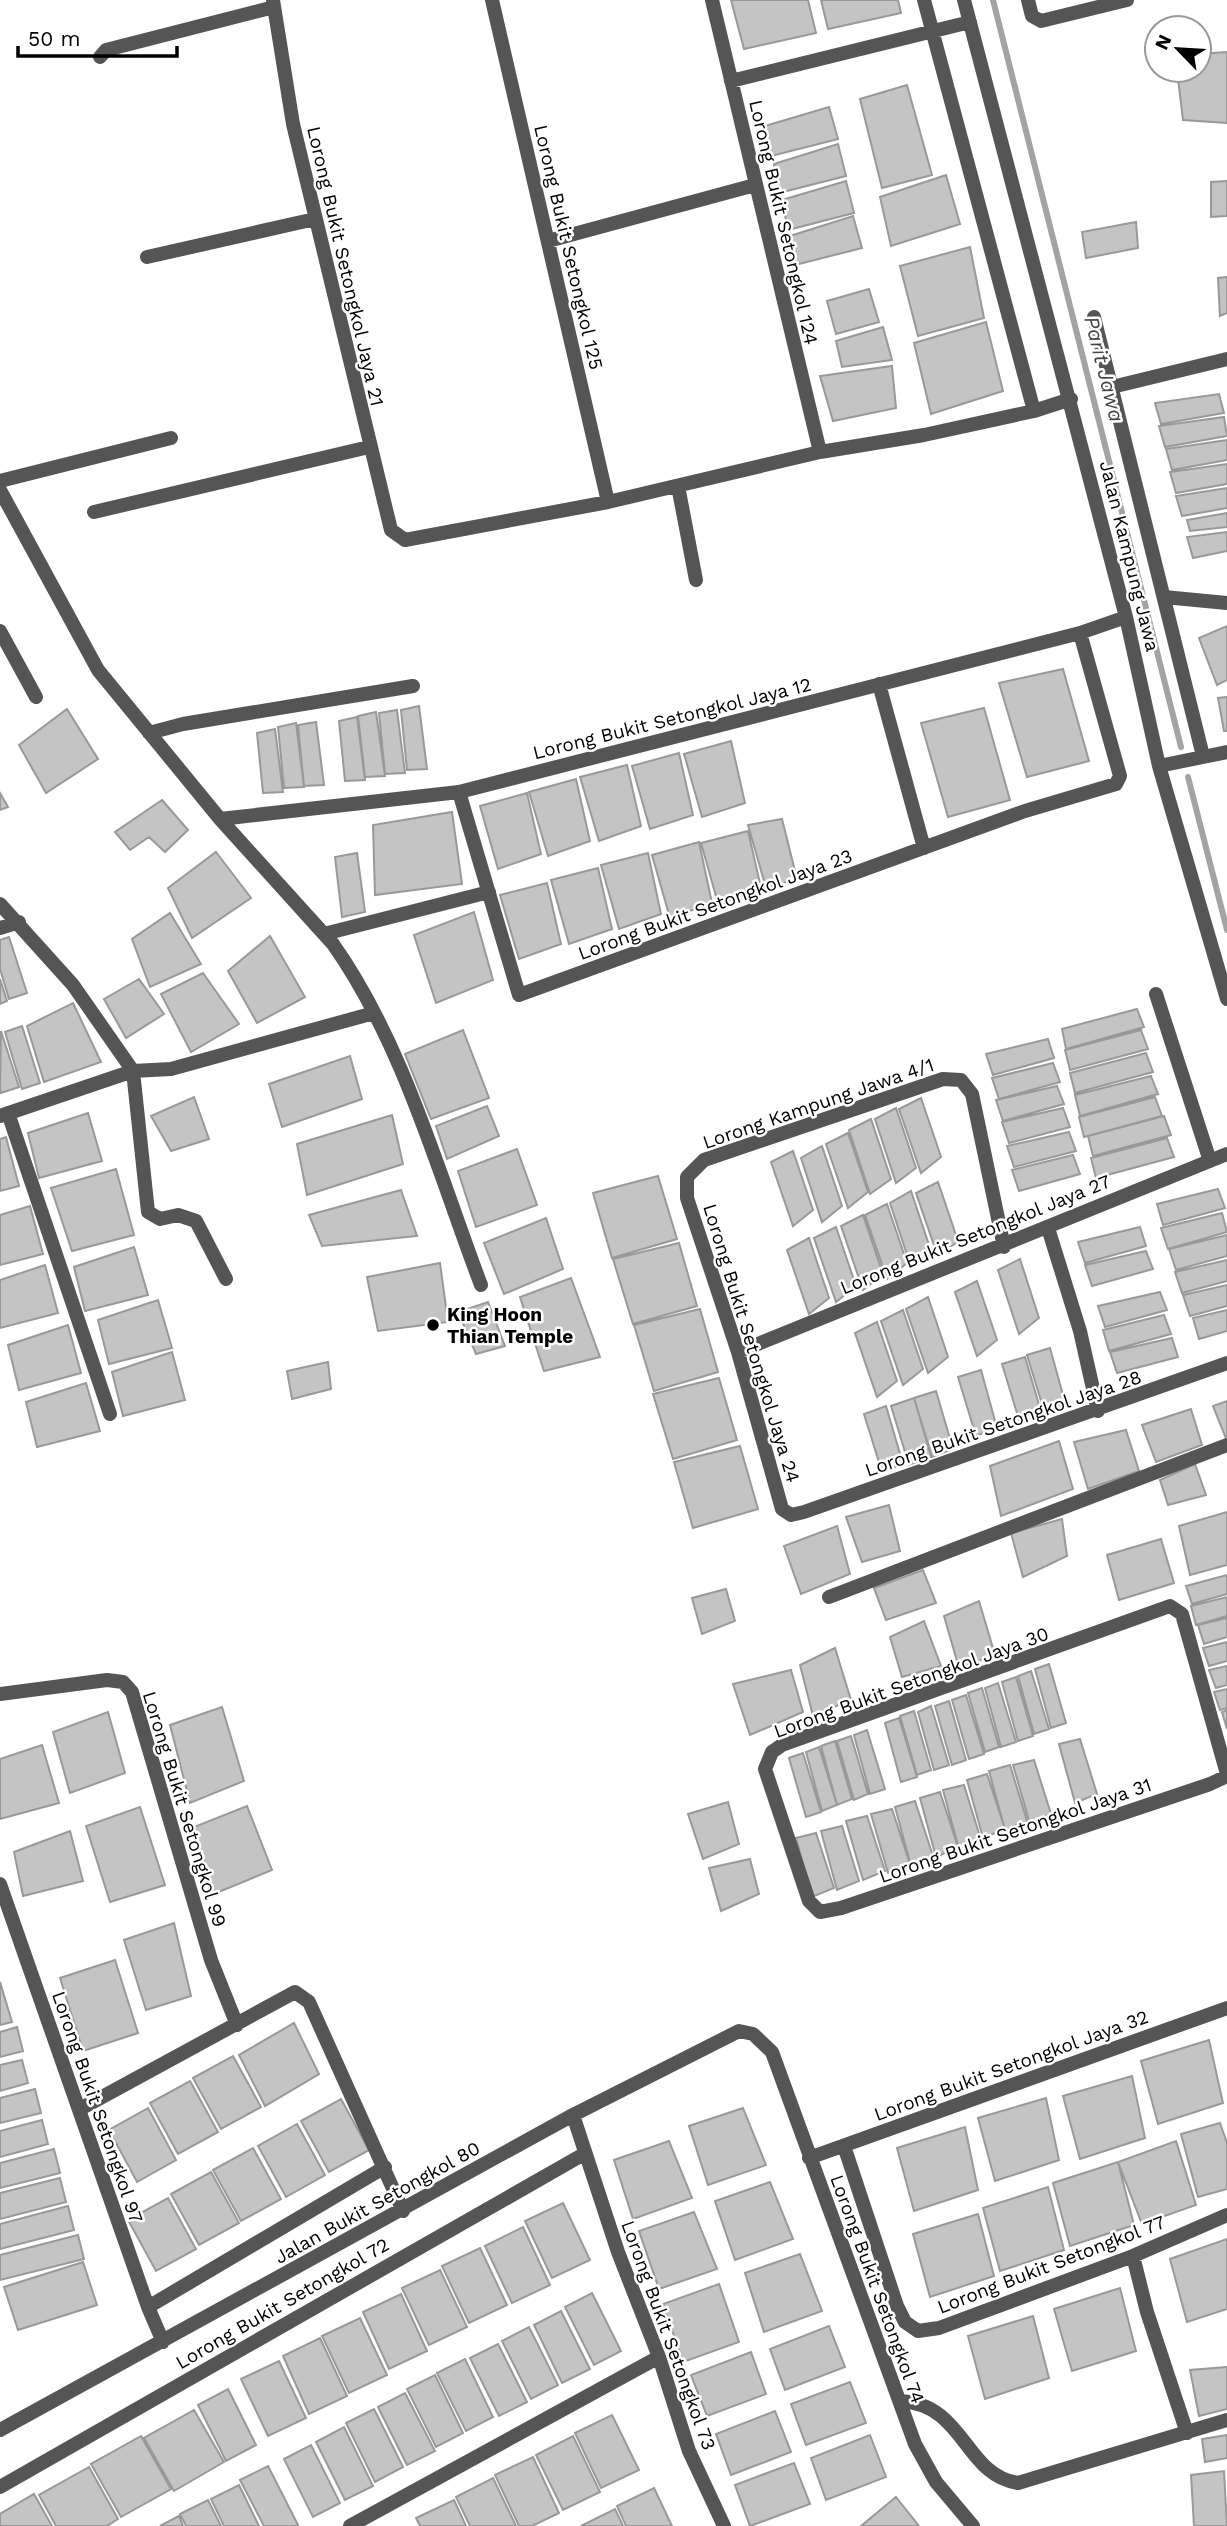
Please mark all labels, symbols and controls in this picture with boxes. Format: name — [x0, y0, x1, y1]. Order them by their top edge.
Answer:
scale bar — [18, 14, 177, 58]
north arrow — [1143, 14, 1213, 84]
text: 50 m — [28, 26, 80, 51]
text: N — [1150, 31, 1176, 53]
street label: Lorong Bukit Setongkol 124 — [744, 97, 823, 347]
street label: Lorong Bukit Setongkol 125 — [529, 122, 608, 372]
street label: Lorong Bukit Setongkol Jaya 21 — [302, 124, 389, 408]
water label: Parit Jawa — [1079, 313, 1130, 424]
street label: Jalan Kampung Jawa — [1095, 458, 1164, 654]
street label: Lorong Bukit Setongkol Jaya 12 — [530, 673, 814, 764]
street label: Lorong Bukit Setongkol Jaya 23 — [575, 844, 855, 965]
street label: Lorong Kampung Jawa 4/1 — [700, 1053, 937, 1154]
street label: Lorong Bukit Setongkol Jaya 27 — [837, 1170, 1114, 1299]
street label: Lorong Bukit Setongkol Jaya 24 — [698, 1201, 805, 1485]
place label: King Hoon Thian Temple — [447, 1303, 573, 1348]
marker: King Hoon Thian Temple — [425, 1317, 441, 1333]
street label: Lorong Bukit Setongkol Jaya 28 — [862, 1365, 1144, 1482]
street label: Lorong Bukit Setongkol Jaya 30 — [770, 1622, 1052, 1743]
street label: Lorong Bukit Setongkol 99 — [138, 1689, 231, 1930]
street label: Lorong Bukit Setongkol Jaya 31 — [876, 1773, 1154, 1888]
street label: Lorong Bukit Setongkol 97 — [47, 1988, 148, 2226]
street label: Lorong Bukit Setongkol Jaya 32 — [871, 2005, 1151, 2126]
street label: Jalan Bukit Setongkol 80 — [270, 2136, 484, 2269]
street label: Lorong Bukit Setongkol 74 — [825, 2172, 930, 2407]
street label: Lorong Bukit Setongkol 77 — [934, 2210, 1168, 2319]
street label: Lorong Bukit Setongkol 73 — [616, 2217, 721, 2453]
street label: Lorong Bukit Setongkol 72 — [171, 2233, 393, 2374]

